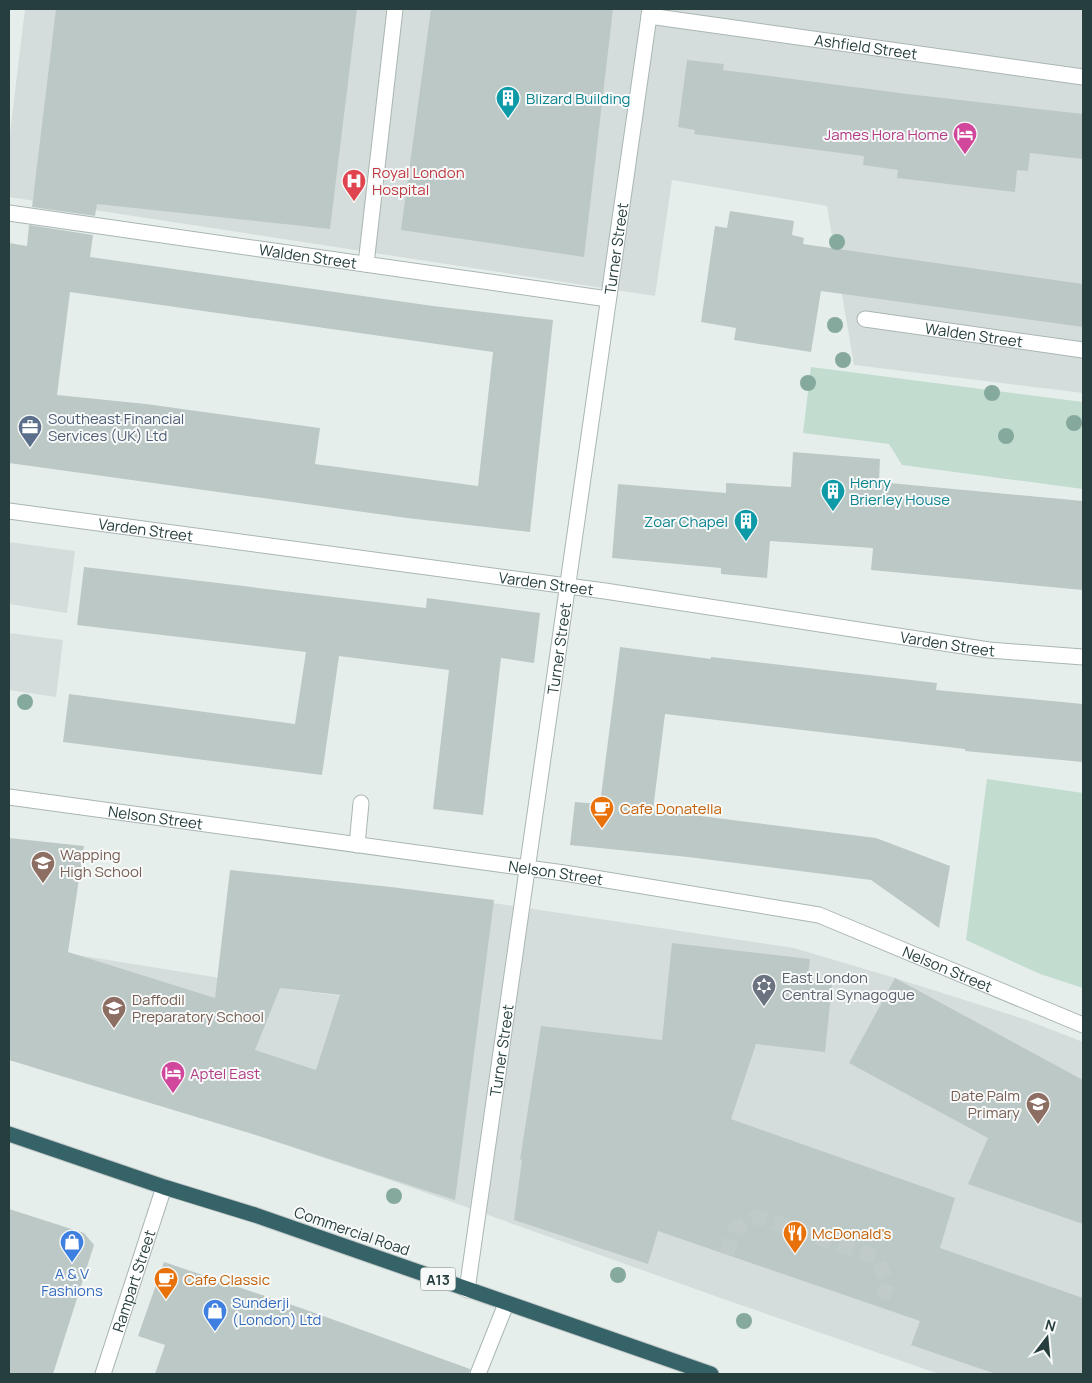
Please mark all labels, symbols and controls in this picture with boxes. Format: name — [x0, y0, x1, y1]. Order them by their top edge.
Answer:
street label: Ashfield Street — [813, 29, 919, 64]
building icon: Blizard Building — [495, 85, 521, 119]
place label: Blizard Building — [526, 88, 630, 109]
hotel icon: James Hora Home — [952, 121, 978, 155]
place label: James Hora Home — [824, 124, 948, 145]
place label: Royal London Hospital — [372, 162, 465, 200]
hospital icon: Royal London Hospital — [341, 168, 367, 202]
street label: Turner Street — [599, 201, 633, 296]
street label: Walden Street — [258, 239, 358, 273]
street label: Walden Street — [924, 317, 1024, 352]
place label: Southeast Financial Services (UK) Ltd — [48, 408, 184, 446]
office icon: Southeast Financial Services (UK) Ltd — [17, 414, 43, 448]
place label: Henry Brierley House — [850, 472, 950, 510]
building icon: Henry Brierley House — [820, 478, 846, 512]
building icon: Zoar Chapel — [733, 508, 759, 542]
place label: Zoar Chapel — [644, 511, 728, 532]
street label: Varden Street — [97, 513, 194, 546]
street label: Varden Street — [497, 566, 595, 600]
street label: Turner Street — [542, 601, 576, 696]
street label: Varden Street — [899, 626, 996, 661]
cafe icon: Cafe Donatella — [589, 795, 615, 829]
place label: Cafe Donatella — [620, 798, 722, 819]
street label: Nelson Street — [107, 800, 204, 834]
place label: Wapping High School — [60, 844, 142, 882]
school or university icon: Wapping High School — [30, 850, 56, 884]
street label: Nelson Street — [507, 855, 605, 890]
street label: Nelson Street — [900, 941, 996, 997]
place label: East London Central Synagogue — [782, 967, 915, 1005]
synagogue icon: East London Central Synagogue — [751, 973, 777, 1007]
place label: Daffodil Preparatory School — [132, 989, 264, 1027]
school or university icon: Daffodil Preparatory School — [101, 995, 127, 1029]
street label: Turner Street — [484, 1003, 518, 1098]
hotel icon: Aptel East — [160, 1060, 186, 1094]
place label: Aptel East — [190, 1063, 260, 1084]
place label: Date Palm Primary — [951, 1085, 1020, 1123]
school or university icon: Date Palm Primary — [1025, 1091, 1051, 1125]
street label: Commercial Road — [291, 1201, 413, 1261]
restaurant icon: McDonald's — [782, 1220, 808, 1254]
place label: McDonald's — [812, 1223, 891, 1244]
street label: Rampart Street — [107, 1227, 160, 1335]
shop icon: A & V Fashions — [59, 1229, 85, 1263]
place label: A & V Fashions — [41, 1263, 103, 1301]
cafe icon: Cafe Classic — [153, 1266, 179, 1300]
road number: A13 — [420, 1268, 456, 1290]
place label: Cafe Classic — [184, 1269, 270, 1290]
place label: Sunderji (London) Ltd — [232, 1292, 321, 1330]
shop icon: Sunderji (London) Ltd — [202, 1298, 228, 1332]
north arrow — [1022, 1313, 1072, 1363]
text: N — [1043, 1315, 1058, 1336]

